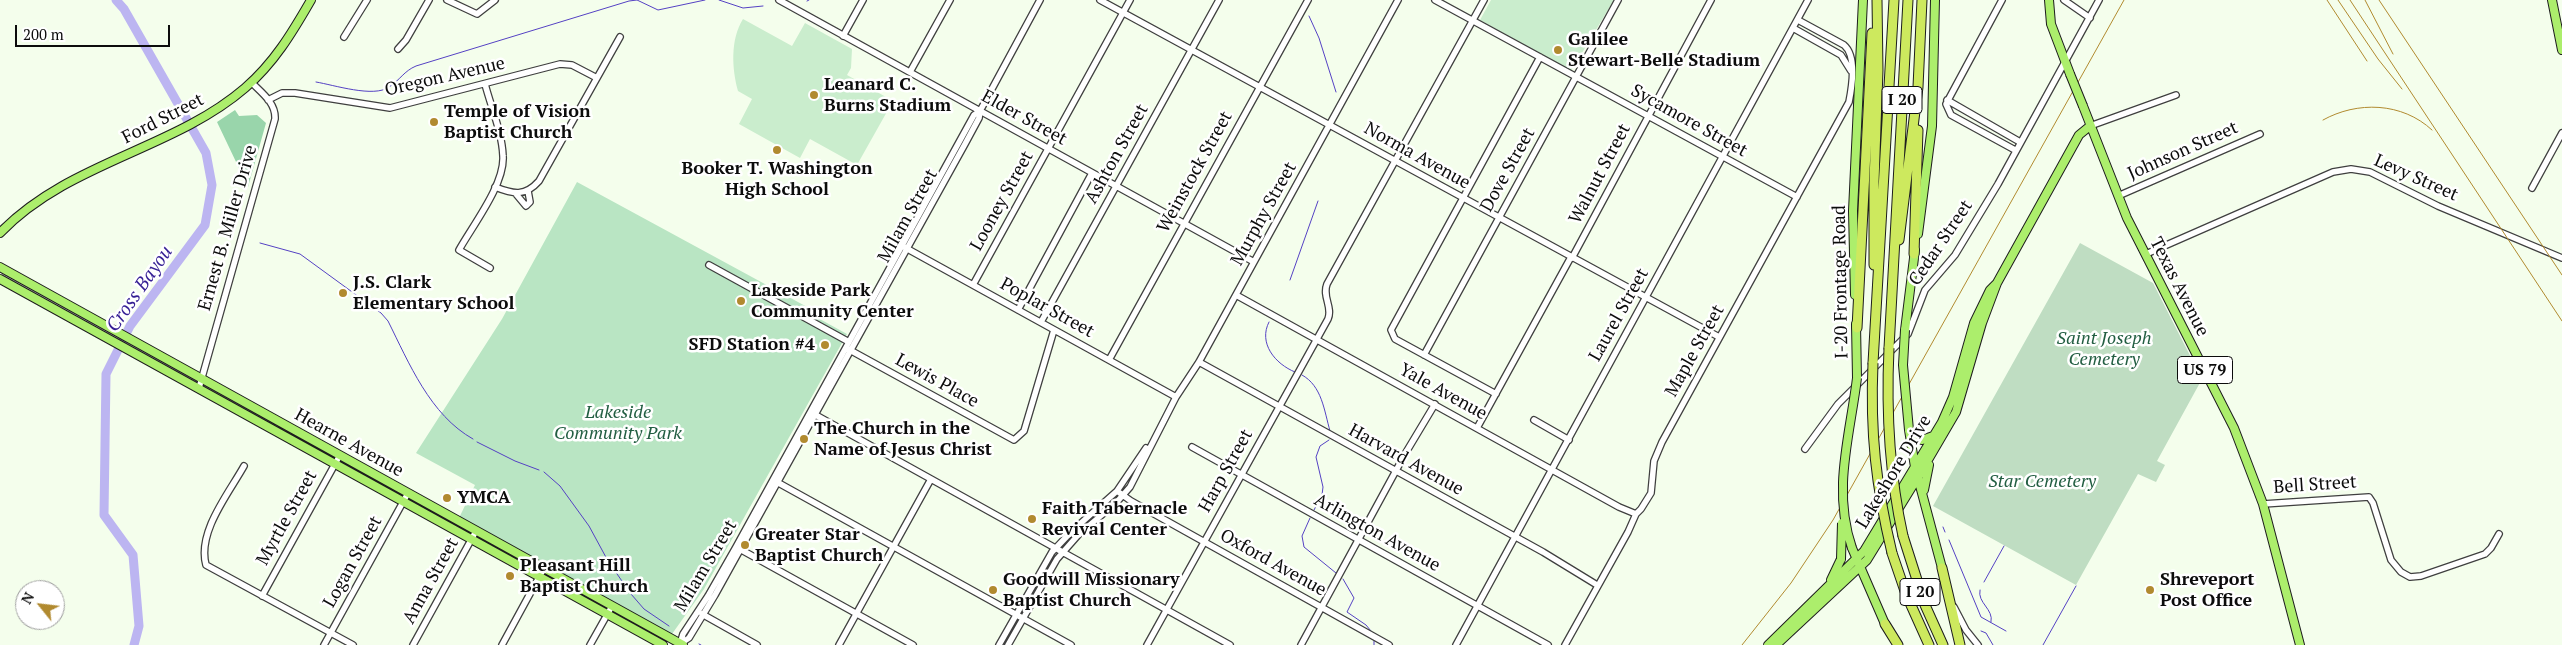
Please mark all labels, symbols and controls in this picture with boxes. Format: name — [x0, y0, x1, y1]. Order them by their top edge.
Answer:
scale bar — [18, 15, 172, 47]
text: 200 m — [23, 24, 64, 44]
place label: Galilee Stewart-Belle Stadium — [1568, 29, 1760, 72]
marker: Galilee Stewart-Belle Stadium — [1552, 44, 1564, 56]
street label: Oregon Avenue — [383, 53, 507, 101]
place label: Leanard C. Burns Stadium — [824, 74, 951, 116]
street label: Sycamore Street — [1627, 80, 1751, 162]
street label: Elder Street — [978, 86, 1070, 150]
road number: I 20 — [1882, 86, 1922, 114]
street label: Ford Street — [118, 89, 208, 149]
marker: Leanard C. Burns Stadium — [808, 89, 820, 101]
street label: Ashton Street — [1081, 100, 1153, 208]
place label: Temple of Vision Baptist Church — [444, 101, 591, 144]
street label: Weinstock Street — [1153, 108, 1237, 236]
marker: Temple of Vision Baptist Church — [428, 116, 440, 128]
street label: Johnson Street — [2125, 117, 2241, 185]
street label: Norma Avenue — [1360, 118, 1474, 194]
street label: Walnut Street — [1565, 120, 1635, 228]
street label: Dove Street — [1476, 124, 1540, 216]
street label: Ernest B. Miller Drive — [194, 143, 262, 313]
marker: Booker T. Washington High School — [771, 144, 783, 156]
street label: Looney Street — [966, 147, 1038, 255]
street label: Levy Street — [2371, 150, 2461, 206]
place label: Booker T. Washington High School — [682, 158, 872, 200]
street label: Murphy Street — [1227, 158, 1301, 270]
street label: Milam Street — [873, 166, 943, 266]
street label: Cedar Street — [1904, 196, 1978, 290]
street label: I-20 Frontage Road — [1829, 205, 1853, 359]
street label: Texas Avenue — [2145, 234, 2213, 340]
water label: Cross Bayou — [102, 242, 178, 336]
street label: Laurel Street — [1585, 265, 1653, 365]
place label: J.S. Clark Elementary School — [353, 272, 515, 314]
street label: Poplar Street — [996, 273, 1098, 343]
place label: Lakeside Park Community Center — [751, 280, 914, 322]
marker: J.S. Clark Elementary School — [337, 287, 349, 299]
marker: Lakeside Park Community Center — [735, 295, 747, 307]
street label: Maple Street — [1661, 301, 1729, 401]
park label: Saint Joseph Cemetery — [2057, 328, 2151, 370]
place label: SFD Station #4 — [689, 334, 815, 356]
marker: SFD Station #4 — [819, 339, 831, 351]
street label: Lewis Place — [892, 349, 982, 413]
road number: US 79 — [2178, 356, 2232, 384]
street label: Yale Avenue — [1395, 359, 1491, 425]
park label: Lakeside Community Park — [554, 402, 682, 444]
street label: Hearne Avenue — [291, 404, 407, 482]
street label: Lakeshore Drive — [1852, 411, 1936, 533]
place label: The Church in the Name of Jesus Christ — [814, 418, 992, 460]
street label: Harvard Avenue — [1345, 420, 1467, 500]
street label: Harp Street — [1194, 426, 1258, 516]
marker: The Church in the Name of Jesus Christ — [798, 433, 810, 445]
street label: Myrtle Street — [252, 467, 322, 569]
park label: Star Cemetery — [1988, 471, 2096, 493]
street label: Bell Street — [2273, 471, 2357, 499]
place label: YMCA — [457, 487, 511, 509]
street label: Arlington Avenue — [1310, 489, 1444, 577]
marker: YMCA — [441, 492, 453, 504]
place label: Faith Tabernacle Revival Center — [1042, 498, 1187, 540]
street label: Logan Street — [319, 512, 387, 612]
marker: Faith Tabernacle Revival Center — [1026, 513, 1038, 525]
street label: Milam Street — [670, 516, 742, 616]
place label: Greater Star Baptist Church — [755, 524, 883, 566]
street label: Oxford Avenue — [1216, 525, 1330, 601]
street label: Anna Street — [398, 534, 464, 628]
marker: Greater Star Baptist Church — [739, 539, 751, 551]
place label: Pleasant Hill Baptist Church — [520, 555, 648, 598]
place label: Goodwill Missionary Baptist Church — [1003, 569, 1180, 612]
place label: Shreveport Post Office — [2160, 569, 2254, 612]
marker: Pleasant Hill Baptist Church — [504, 570, 516, 582]
road number: I 20 — [1900, 578, 1940, 606]
north arrow — [15, 580, 65, 630]
marker: Goodwill Missionary Baptist Church — [987, 584, 999, 596]
marker: Shreveport Post Office — [2144, 584, 2156, 596]
text: N — [16, 589, 38, 607]

